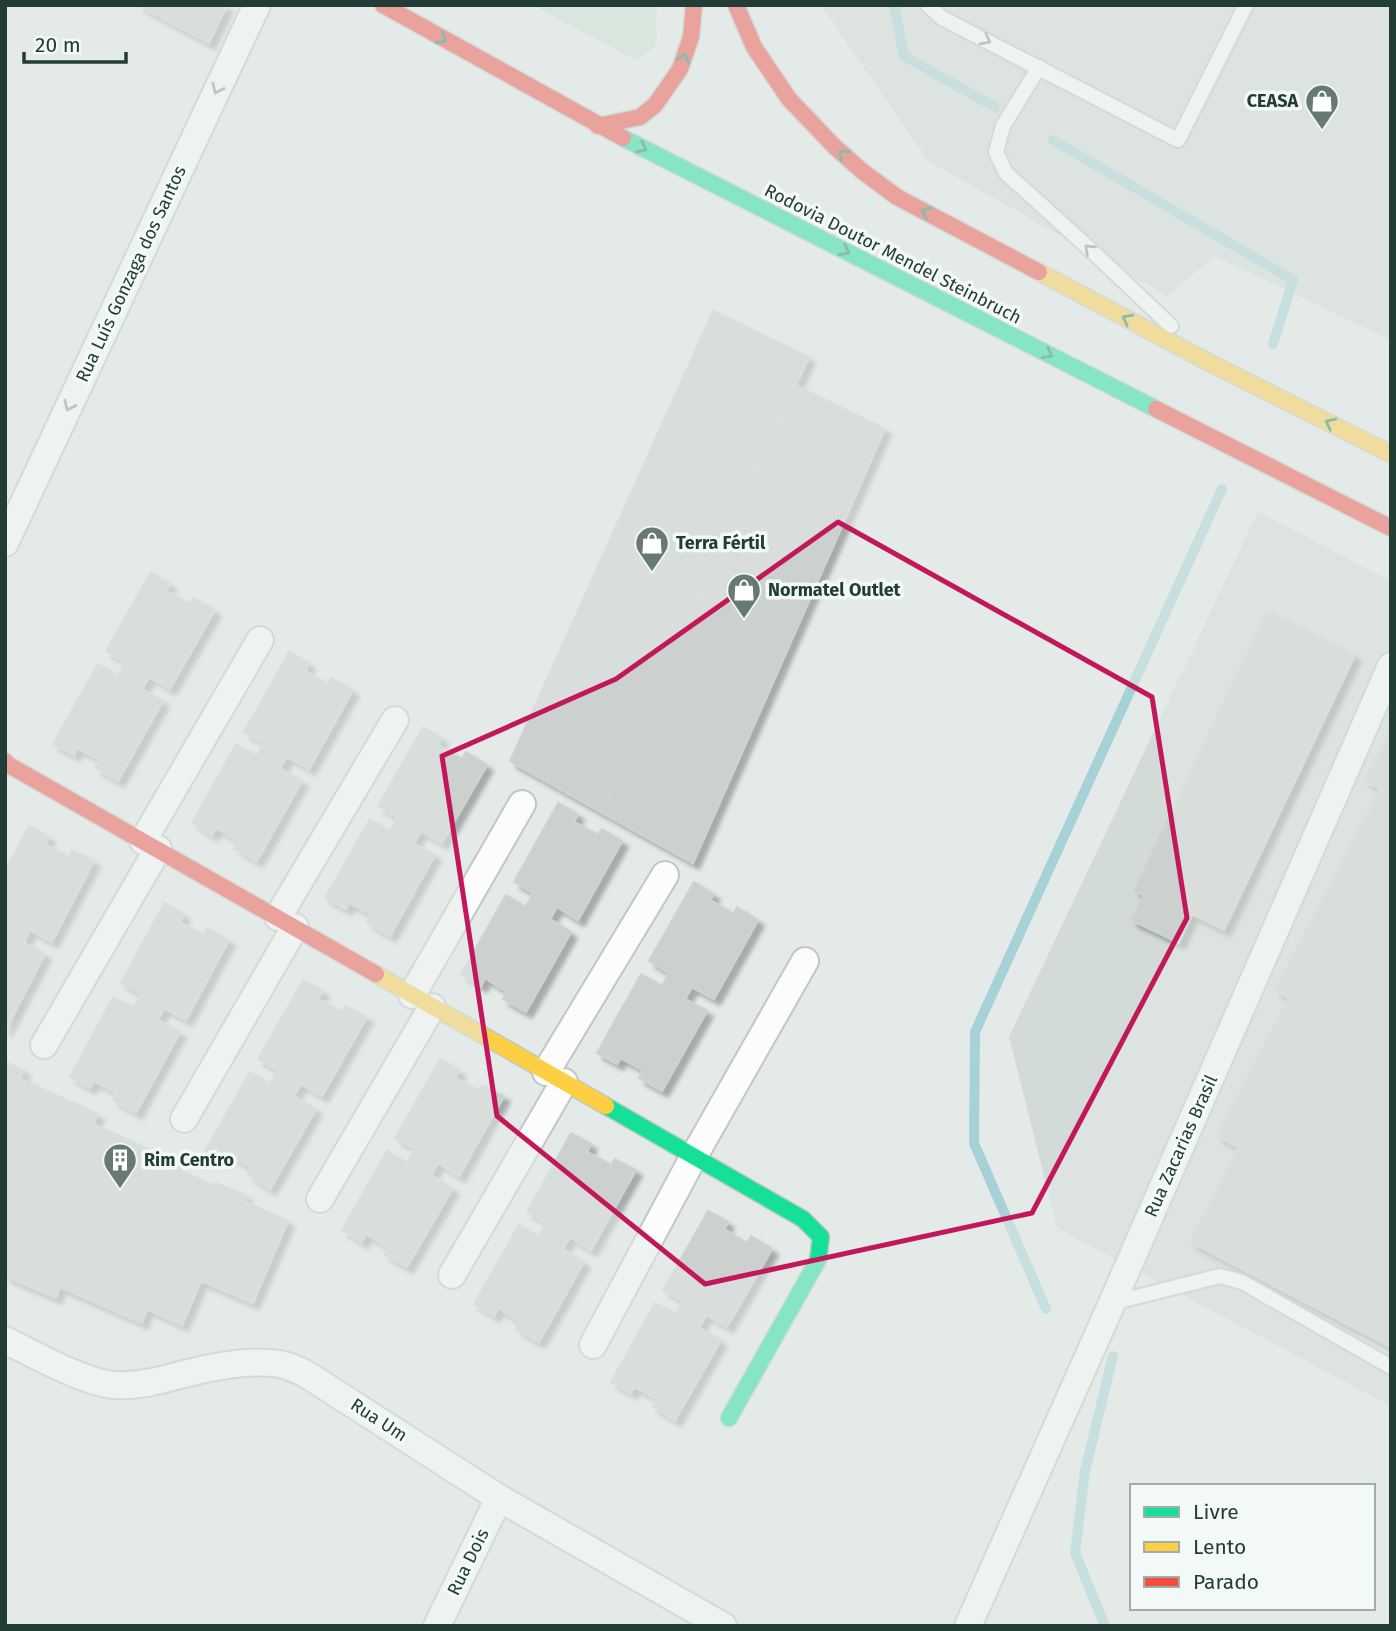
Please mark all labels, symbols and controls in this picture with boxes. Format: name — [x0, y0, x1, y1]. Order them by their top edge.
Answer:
scale bar — [24, 21, 126, 65]
one-way arrow — [435, 31, 448, 44]
one-way arrow — [978, 31, 991, 45]
text: 20 m — [35, 32, 81, 58]
one-way arrow — [676, 53, 690, 65]
one-way arrow — [212, 82, 226, 94]
shop icon: CEASA — [1303, 82, 1341, 131]
place label: CEASA — [1247, 90, 1298, 112]
one-way arrow — [635, 140, 647, 154]
one-way arrow — [838, 150, 851, 163]
street label: Rua Luís Gonzaga dos Santos — [71, 162, 191, 386]
street label: Rodovia Doutor Mendel Steinbruch — [761, 179, 1025, 329]
one-way arrow — [921, 207, 934, 221]
one-way arrow — [838, 242, 850, 256]
one-way arrow — [1084, 244, 1097, 257]
one-way arrow — [1122, 314, 1135, 327]
one-way arrow — [1040, 345, 1053, 359]
one-way arrow — [63, 399, 77, 411]
one-way arrow — [1325, 418, 1337, 432]
shop icon: Terra Fértil — [633, 524, 671, 573]
place label: Terra Fértil — [676, 532, 766, 554]
shop icon: Normatel Outlet — [725, 571, 763, 620]
place label: Normatel Outlet — [768, 579, 902, 601]
street label: Rua Zacarias Brasil — [1140, 1071, 1222, 1221]
building icon: Rim Centro — [101, 1141, 139, 1190]
place label: Rim Centro — [144, 1149, 234, 1171]
street label: Rua Um — [346, 1394, 412, 1446]
legend — [1130, 1484, 1375, 1610]
text: Livre — [1193, 1499, 1239, 1525]
street label: Rua Dois — [442, 1525, 494, 1599]
text: Lento — [1193, 1534, 1246, 1560]
text: Parado — [1193, 1569, 1259, 1595]

